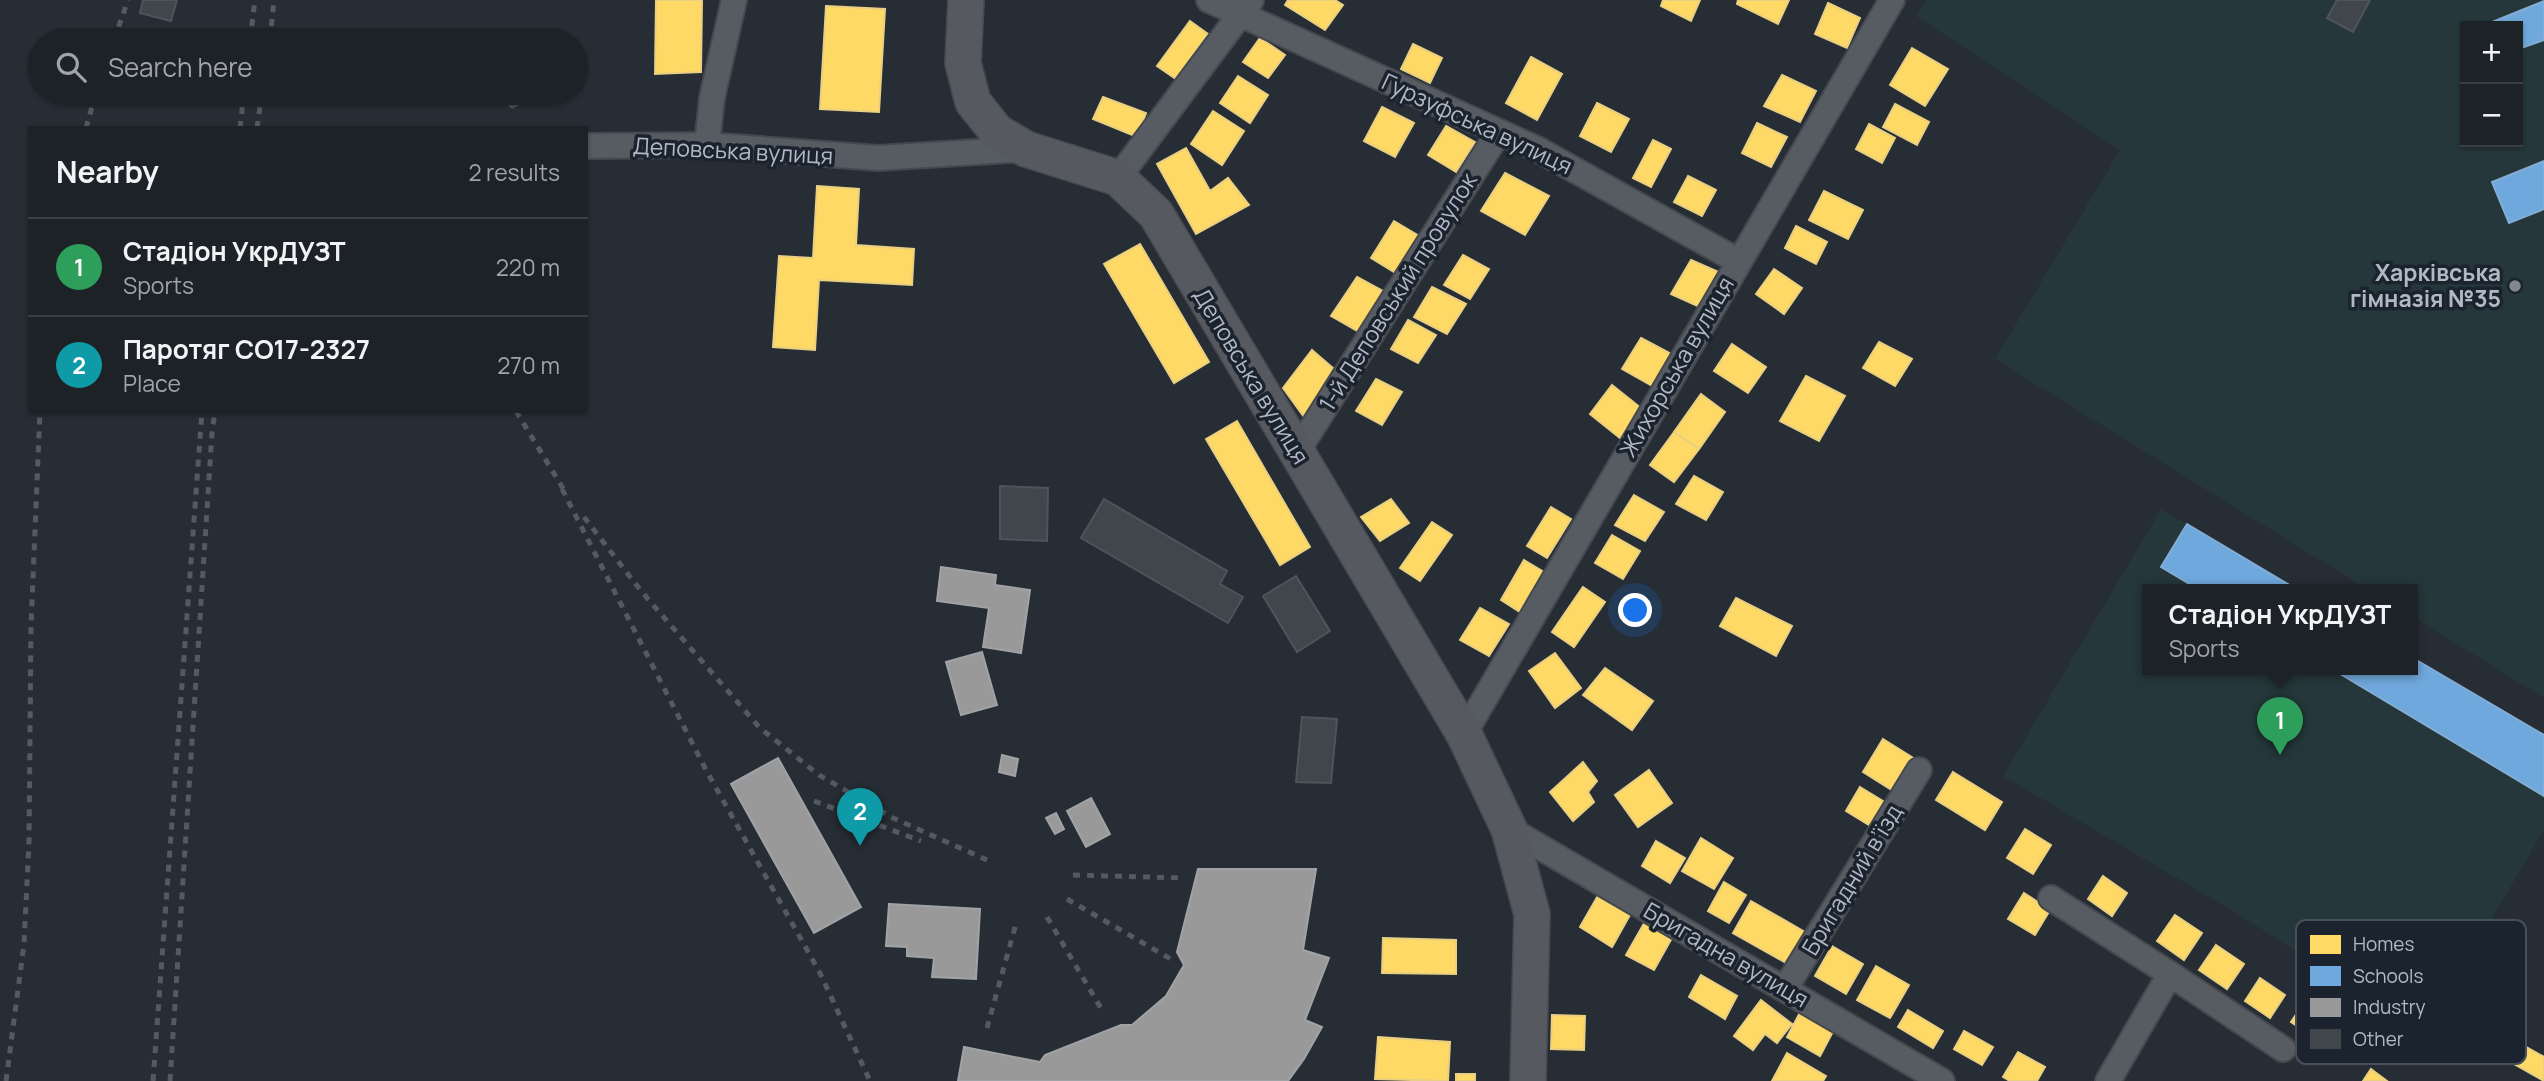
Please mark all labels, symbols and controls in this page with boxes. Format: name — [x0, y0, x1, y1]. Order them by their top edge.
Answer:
map controls — [2460, 21, 2523, 147]
button: + — [2460, 21, 2523, 84]
search box — [28, 28, 588, 105]
icon: search — [52, 48, 90, 86]
text: Search here — [108, 49, 253, 85]
street label: Гурзуфська вулиця — [1377, 65, 1578, 181]
button: − — [2460, 84, 2523, 147]
street label: Деповська вулиця — [632, 129, 834, 171]
text: Nearby — [56, 151, 159, 192]
text: 2 results — [468, 156, 560, 188]
street label: 1-й Деповський провулок — [1311, 166, 1484, 417]
text: Стадіон УкрДУЗТ — [123, 233, 346, 269]
text: 1 — [74, 251, 84, 283]
text: 220 m — [496, 251, 560, 283]
place label: Харківська гімназія №35 — [2350, 256, 2501, 314]
text: Sports — [123, 269, 194, 301]
street label: Жихорська вулиця — [1611, 270, 1741, 463]
marker: Харківська гімназія №35 — [2507, 278, 2523, 294]
street label: Деповська вулиця — [1187, 281, 1317, 470]
text: Паротяг СО17-2327 — [123, 331, 370, 367]
text: 2 — [72, 349, 86, 381]
text: 270 m — [497, 349, 560, 381]
text: Place — [123, 367, 181, 399]
popup — [2142, 584, 2418, 675]
your location — [1618, 593, 1652, 627]
text: Стадіон УкрДУЗТ — [2169, 596, 2391, 632]
text: Sports — [2169, 632, 2240, 664]
pin: 1 — [2257, 697, 2303, 755]
pin: 2 — [837, 788, 883, 846]
street label: Бригадний в’їзд — [1793, 798, 1909, 961]
street label: Бригадна вулиця — [1638, 894, 1815, 1014]
legend — [2296, 920, 2526, 1064]
text: Homes — [2353, 931, 2414, 957]
text: Schools — [2353, 963, 2423, 989]
text: Industry — [2353, 994, 2426, 1020]
text: Other — [2353, 1026, 2404, 1052]

